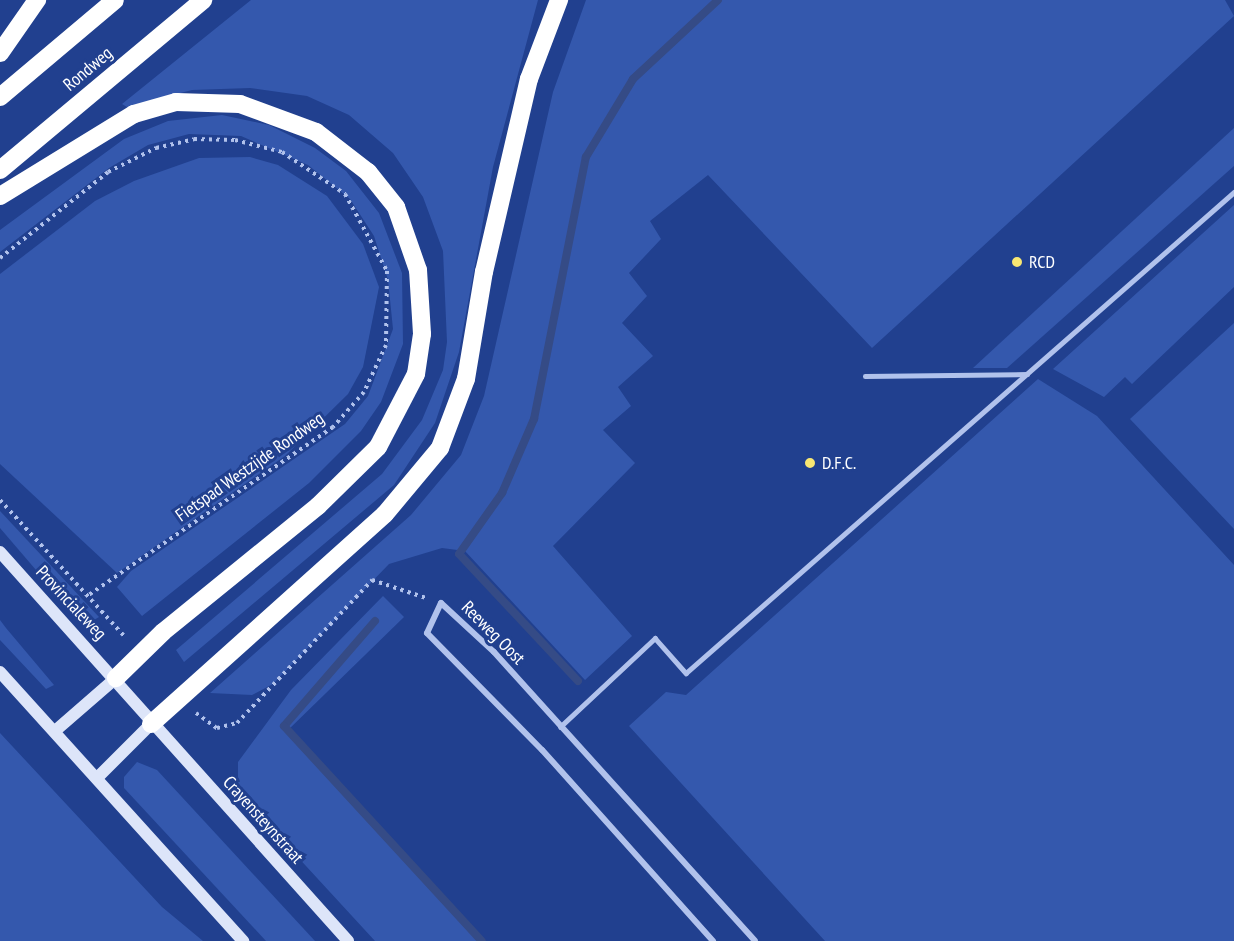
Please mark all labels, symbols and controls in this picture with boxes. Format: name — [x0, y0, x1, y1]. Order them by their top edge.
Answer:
street label: Rondweg — [59, 42, 117, 96]
place label: RCD — [1029, 251, 1055, 273]
marker: RCD — [1010, 255, 1024, 269]
street label: Fietspad Westzijde Rondweg — [171, 408, 329, 526]
place label: D.F.C. — [822, 452, 856, 474]
marker: D.F.C. — [803, 456, 817, 470]
street label: Provincialeweg — [31, 561, 111, 645]
street label: Reeweg Oost — [457, 597, 529, 669]
street label: Crayensteynstraat — [218, 772, 308, 868]

